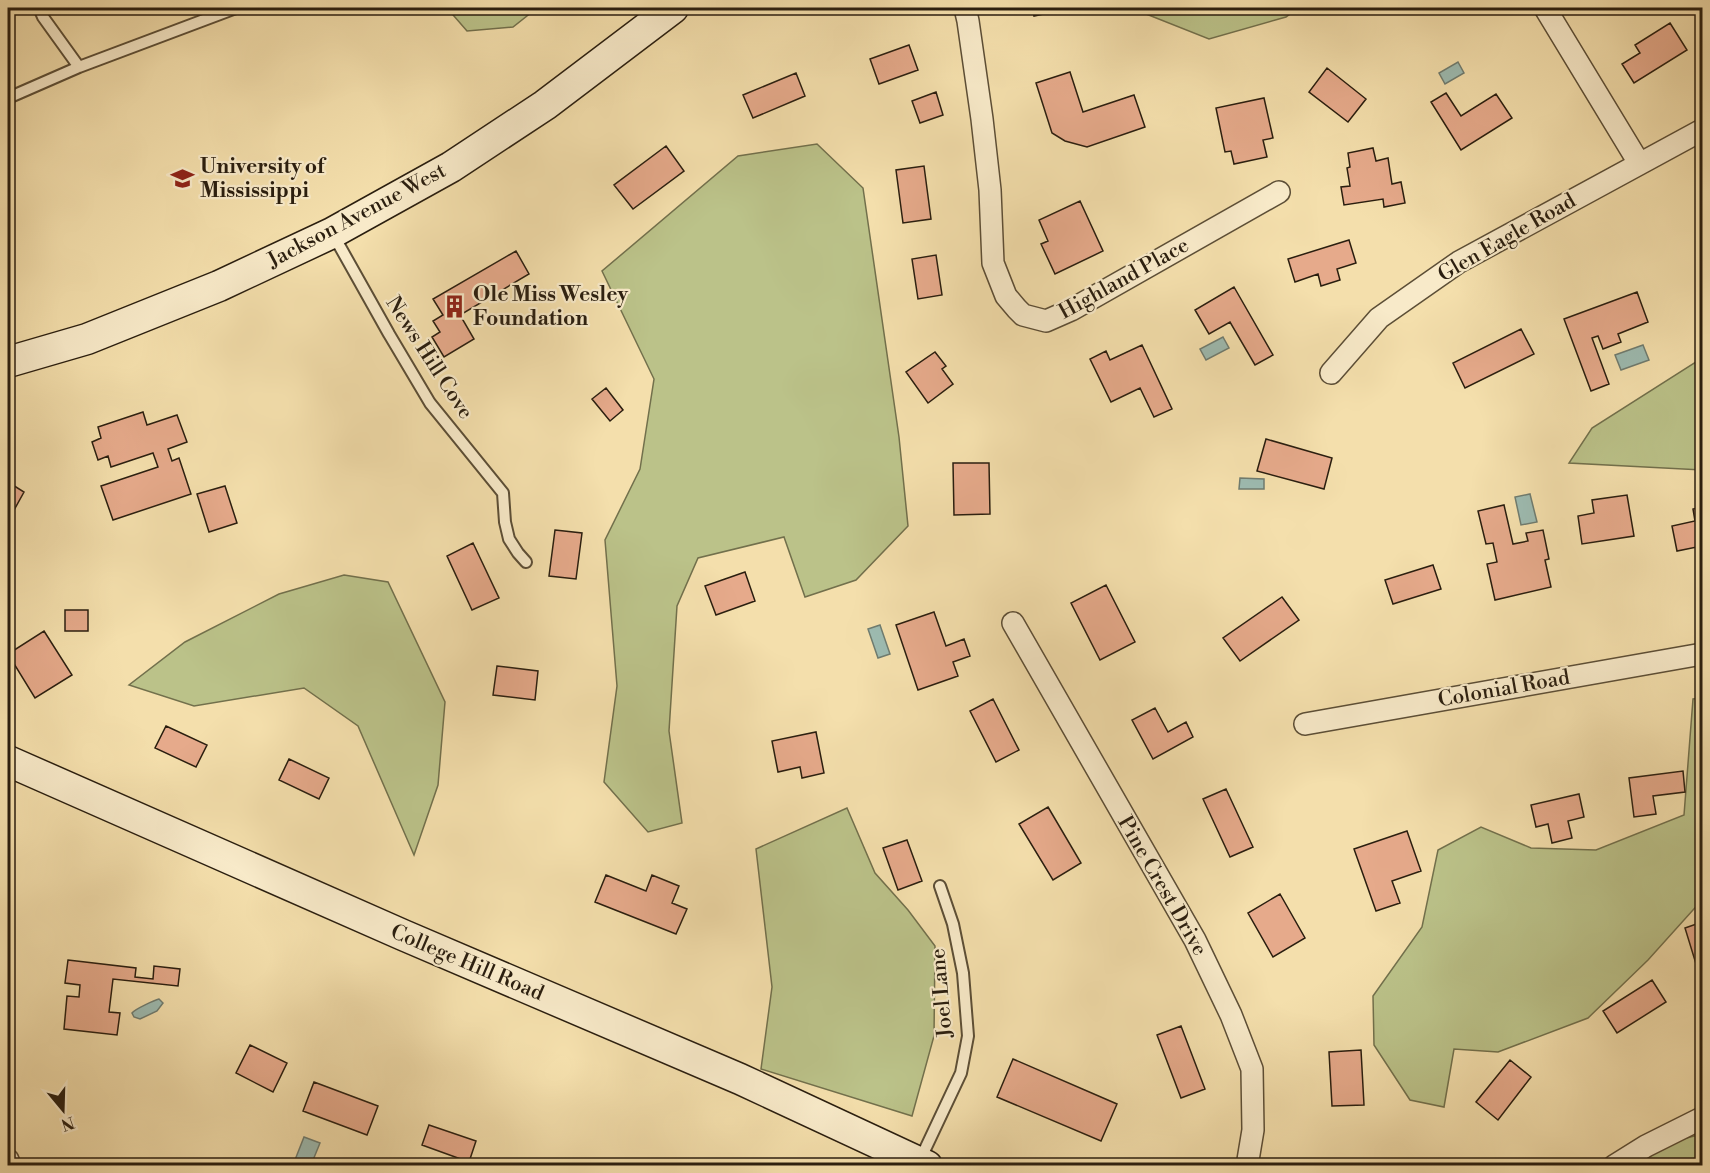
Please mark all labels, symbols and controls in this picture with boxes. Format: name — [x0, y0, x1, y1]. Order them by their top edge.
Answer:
place label: University of Mississippi — [200, 154, 327, 204]
street label: Jackson Avenue West — [262, 158, 451, 275]
school or university icon: University of Mississippi — [169, 166, 195, 192]
street label: Glen Eagle Road — [1433, 188, 1581, 288]
street label: Highland Place — [1054, 232, 1194, 326]
place label: Ole Miss Wesley Foundation — [473, 282, 628, 332]
street label: News Hill Cove — [380, 292, 478, 424]
building icon: Ole Miss Wesley Foundation — [442, 294, 468, 320]
street label: Colonial Road — [1436, 665, 1572, 713]
street label: Pine Crest Drive — [1111, 811, 1213, 961]
street label: College Hill Road — [386, 919, 548, 1007]
street label: Joel Lane — [925, 947, 959, 1040]
north arrow — [33, 1080, 93, 1140]
text: N — [58, 1112, 77, 1135]

